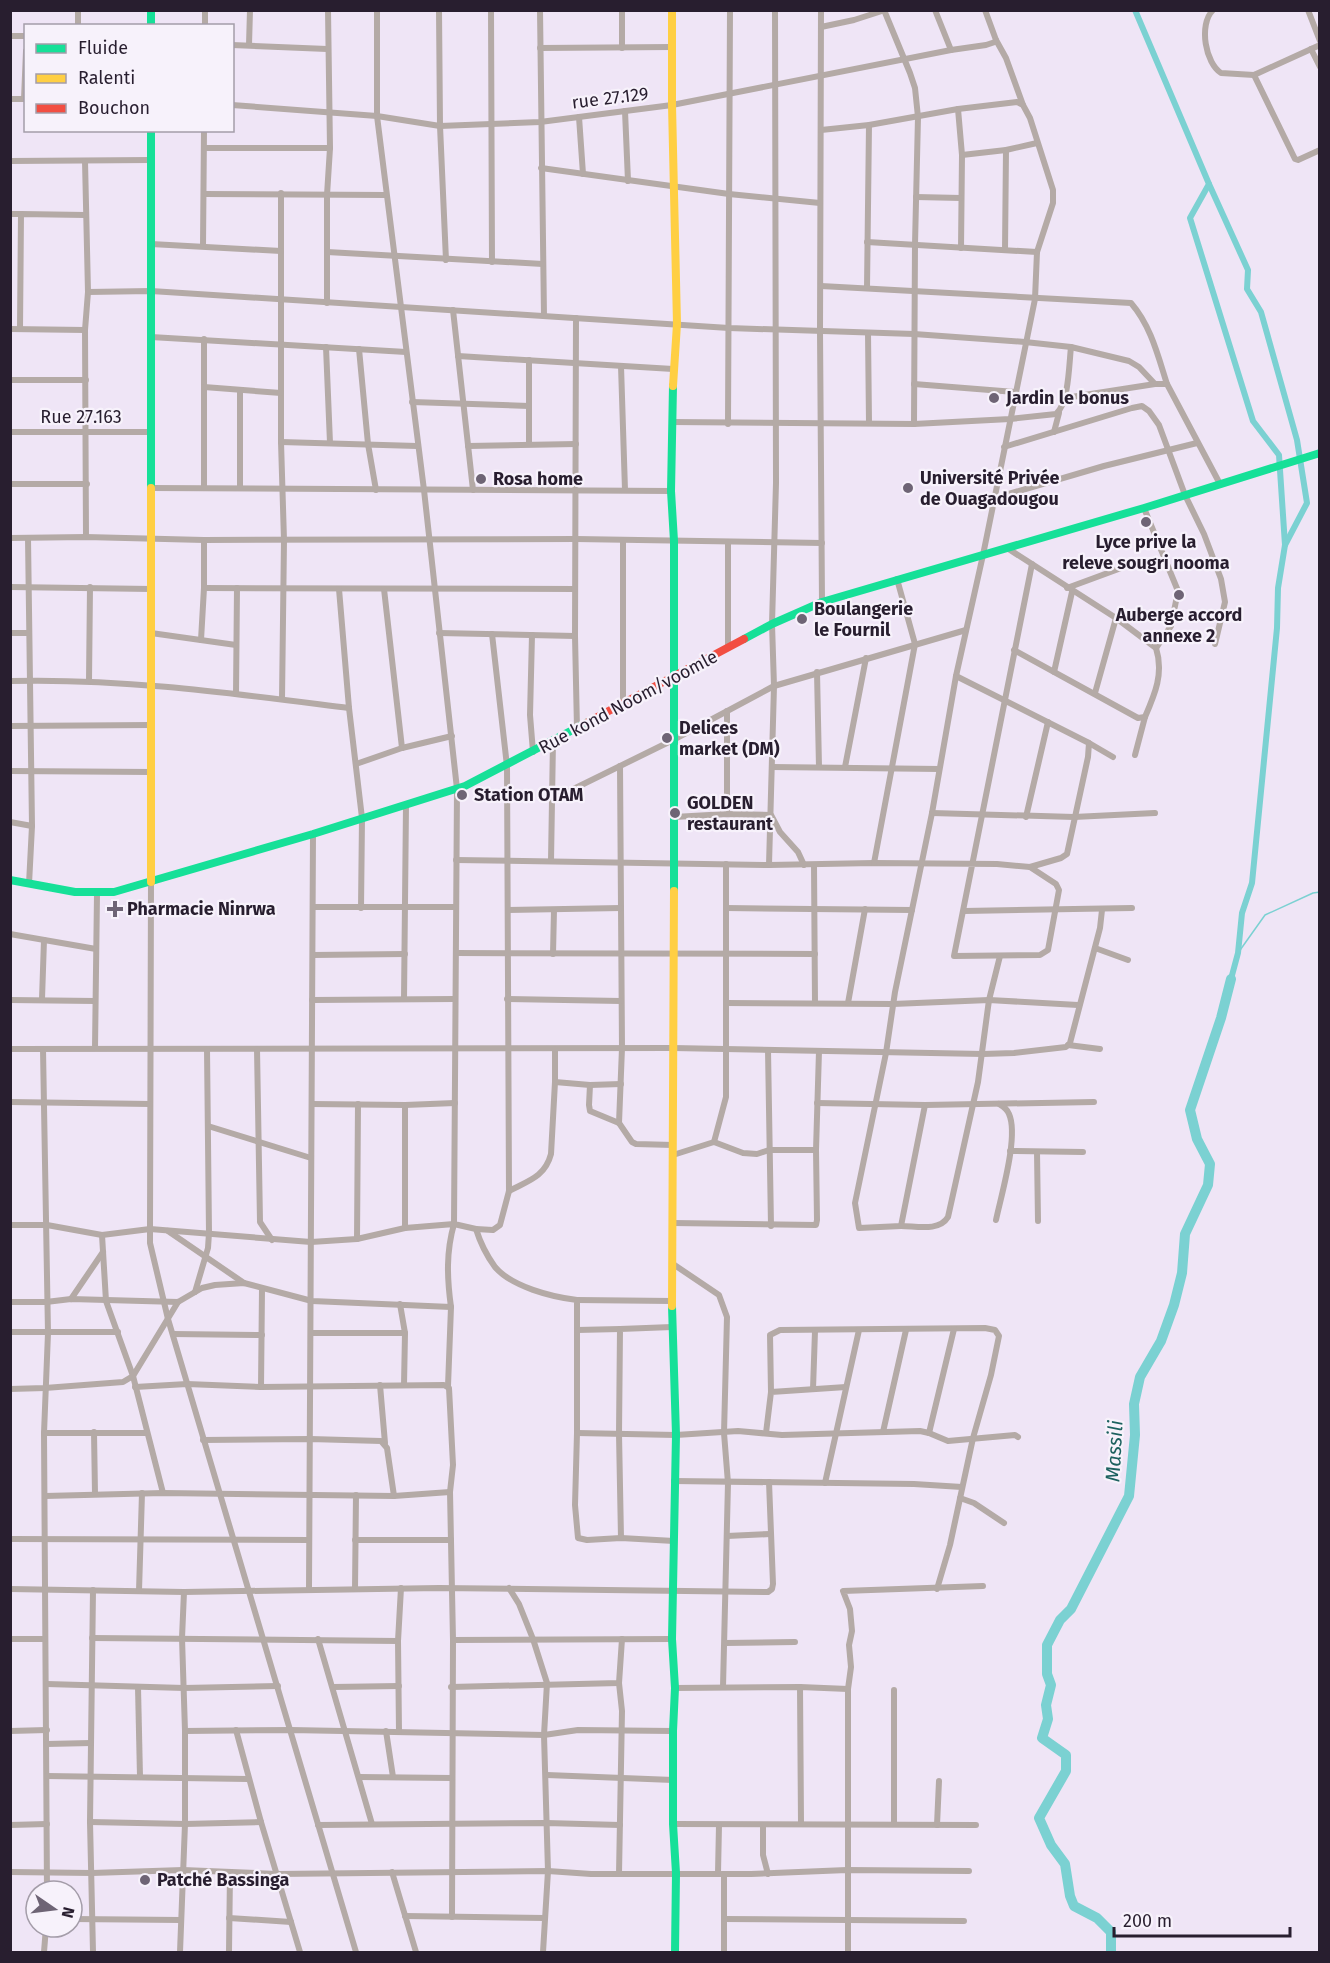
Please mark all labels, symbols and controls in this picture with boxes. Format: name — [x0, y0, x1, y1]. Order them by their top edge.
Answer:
legend — [24, 24, 234, 132]
text: Fluide — [78, 37, 128, 59]
text: Ralenti — [78, 67, 135, 89]
street label: rue 27.129 — [570, 82, 650, 114]
text: Bouchon — [78, 97, 150, 119]
place label: Jardin le bonus — [1005, 387, 1129, 409]
marker: Jardin le bonus — [987, 391, 1001, 405]
street label: Rue 27.163 — [40, 406, 122, 428]
place label: Université Privée de Ouagadougou — [920, 467, 1060, 510]
place label: Rosa home — [493, 468, 583, 490]
marker: Rosa home — [474, 472, 488, 486]
marker: Université Privée de Ouagadougou — [901, 481, 915, 495]
marker: Lyce prive la releve sougri nooma — [1139, 515, 1153, 529]
place label: Lyce prive la releve sougri nooma — [1062, 531, 1230, 574]
marker: Auberge accord annexe 2 — [1172, 588, 1186, 602]
place label: Boulangerie le Fournil — [814, 598, 913, 641]
place label: Auberge accord annexe 2 — [1115, 604, 1242, 647]
marker: Boulangerie le Fournil — [795, 612, 809, 626]
street label: Rue kond Noom/voomle — [535, 645, 721, 759]
place label: Delices market (DM) — [679, 717, 780, 760]
marker: Delices market (DM) — [660, 731, 674, 745]
place label: Station OTAM — [474, 784, 583, 806]
marker: Station OTAM — [455, 788, 469, 802]
place label: GOLDEN restaurant — [687, 792, 774, 835]
marker: GOLDEN restaurant — [668, 806, 682, 820]
place label: Pharmacie Ninrwa — [127, 898, 276, 920]
marker: Pharmacie Ninrwa — [108, 902, 122, 916]
water label: Massili — [1100, 1419, 1128, 1483]
place label: Patché Bassinga — [157, 1869, 290, 1891]
marker: Patché Bassinga — [138, 1873, 152, 1887]
north arrow — [24, 1879, 84, 1939]
scale bar — [1114, 1900, 1290, 1938]
text: N — [58, 1905, 79, 1920]
text: 200 m — [1123, 1910, 1172, 1932]

